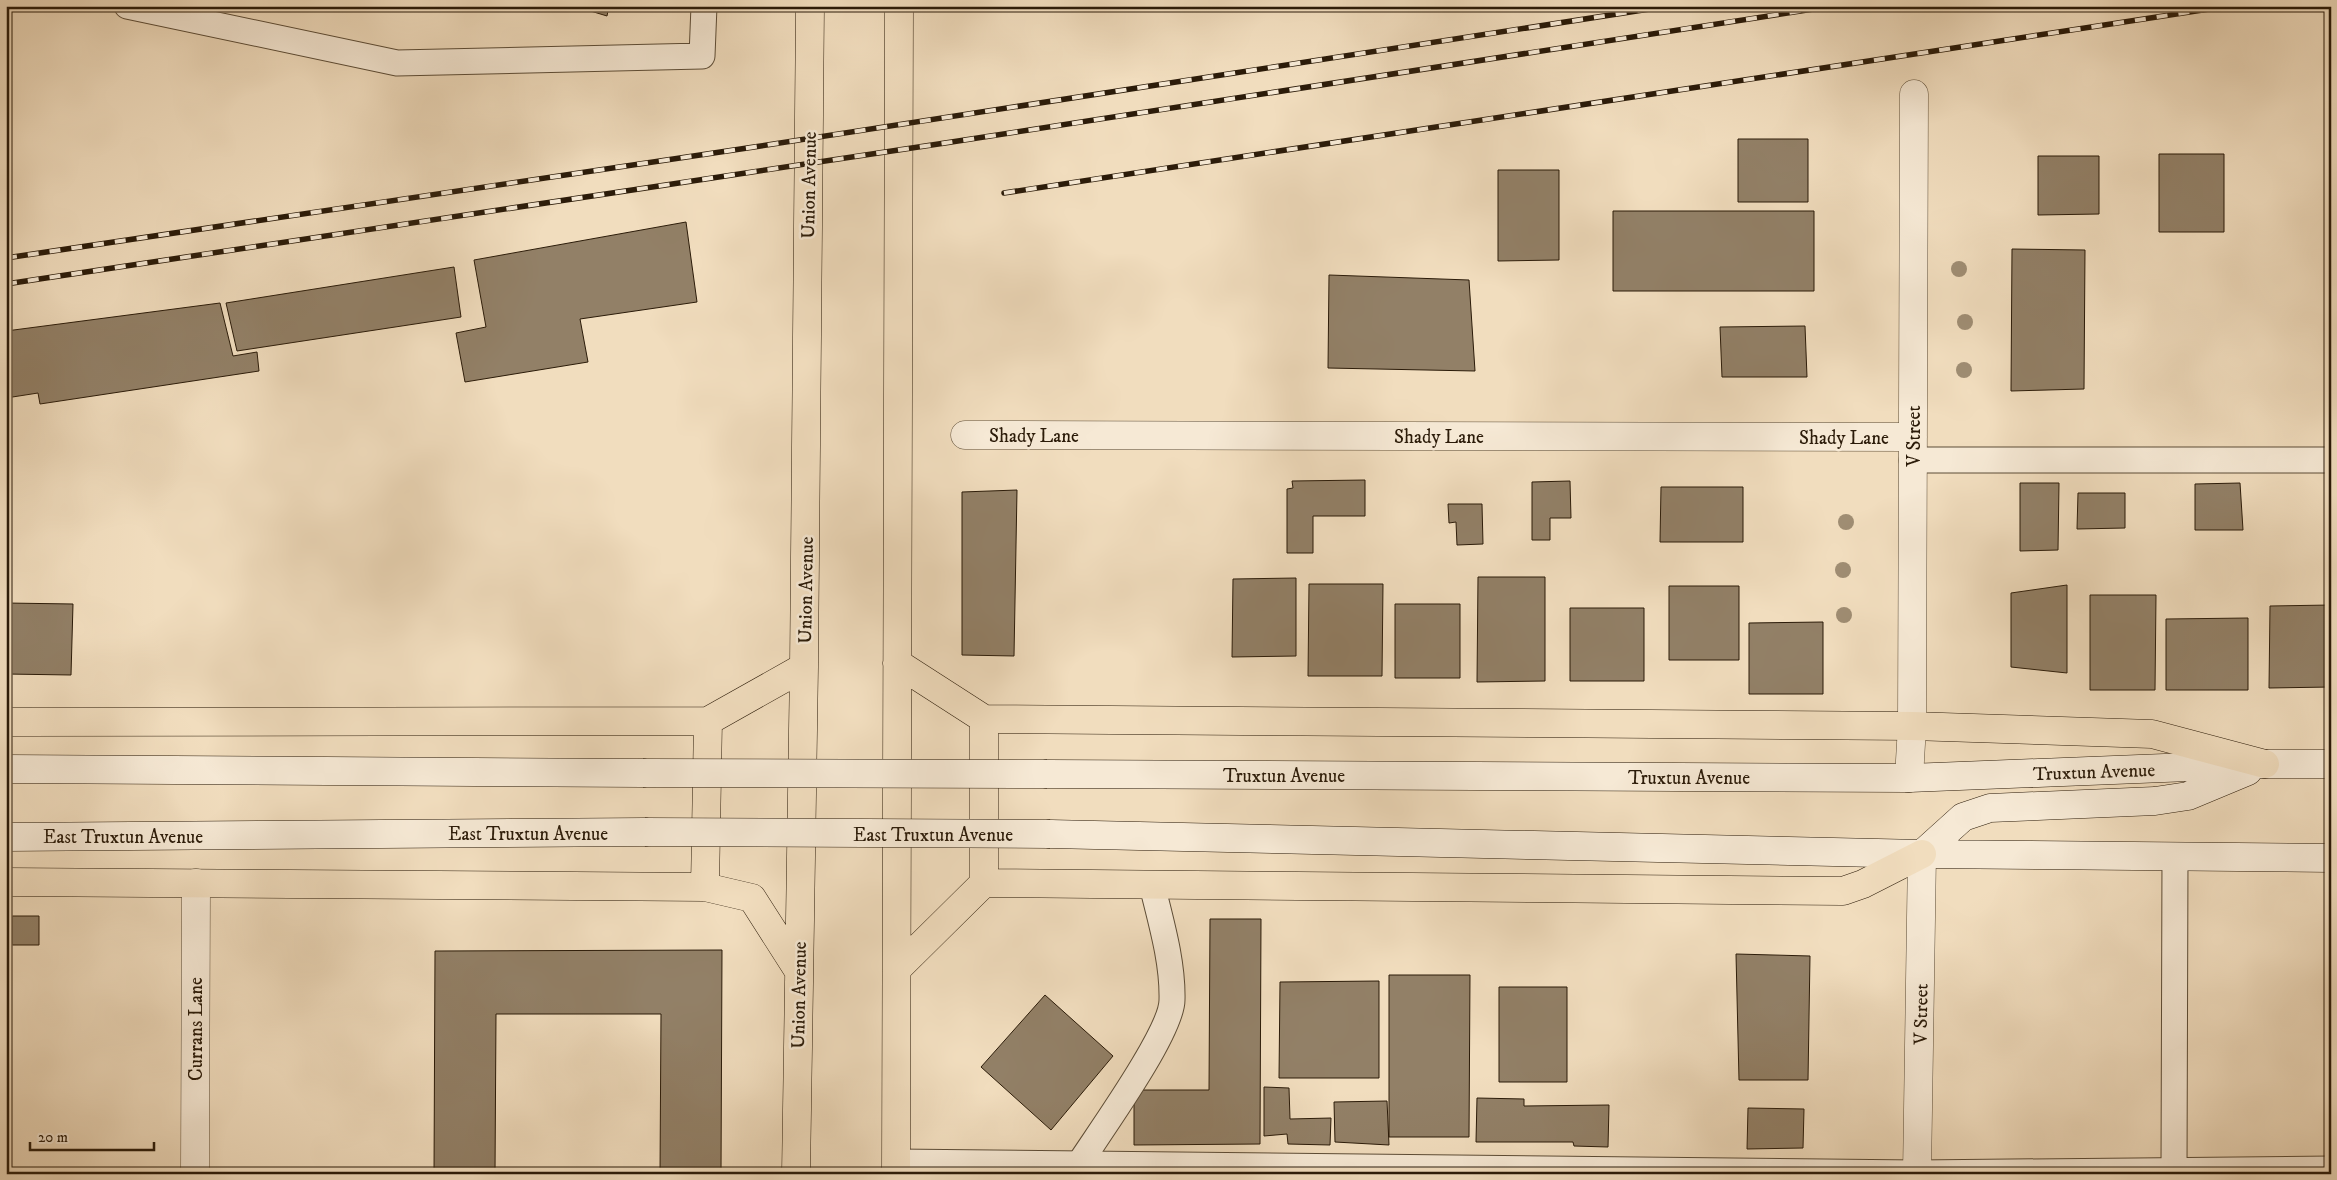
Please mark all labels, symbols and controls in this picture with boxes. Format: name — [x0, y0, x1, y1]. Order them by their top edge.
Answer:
street label: Union Avenue — [797, 131, 822, 239]
street label: V Street — [1903, 405, 1926, 468]
street label: Shady Lane — [989, 425, 1079, 448]
street label: Shady Lane — [1394, 426, 1484, 449]
street label: Shady Lane — [1799, 427, 1889, 450]
street label: Union Avenue — [794, 536, 819, 644]
street label: Truxtun Avenue — [2033, 759, 2156, 786]
street label: Truxtun Avenue — [1223, 765, 1345, 788]
street label: Truxtun Avenue — [1628, 767, 1750, 790]
street label: East Truxtun Avenue — [448, 823, 608, 846]
street label: East Truxtun Avenue — [853, 824, 1013, 847]
street label: East Truxtun Avenue — [43, 826, 203, 849]
street label: Union Avenue — [787, 941, 812, 1049]
street label: Currans Lane — [185, 977, 208, 1081]
street label: V Street — [1909, 983, 1934, 1046]
scale bar — [30, 1120, 154, 1152]
text: 20 m — [38, 1128, 68, 1147]

